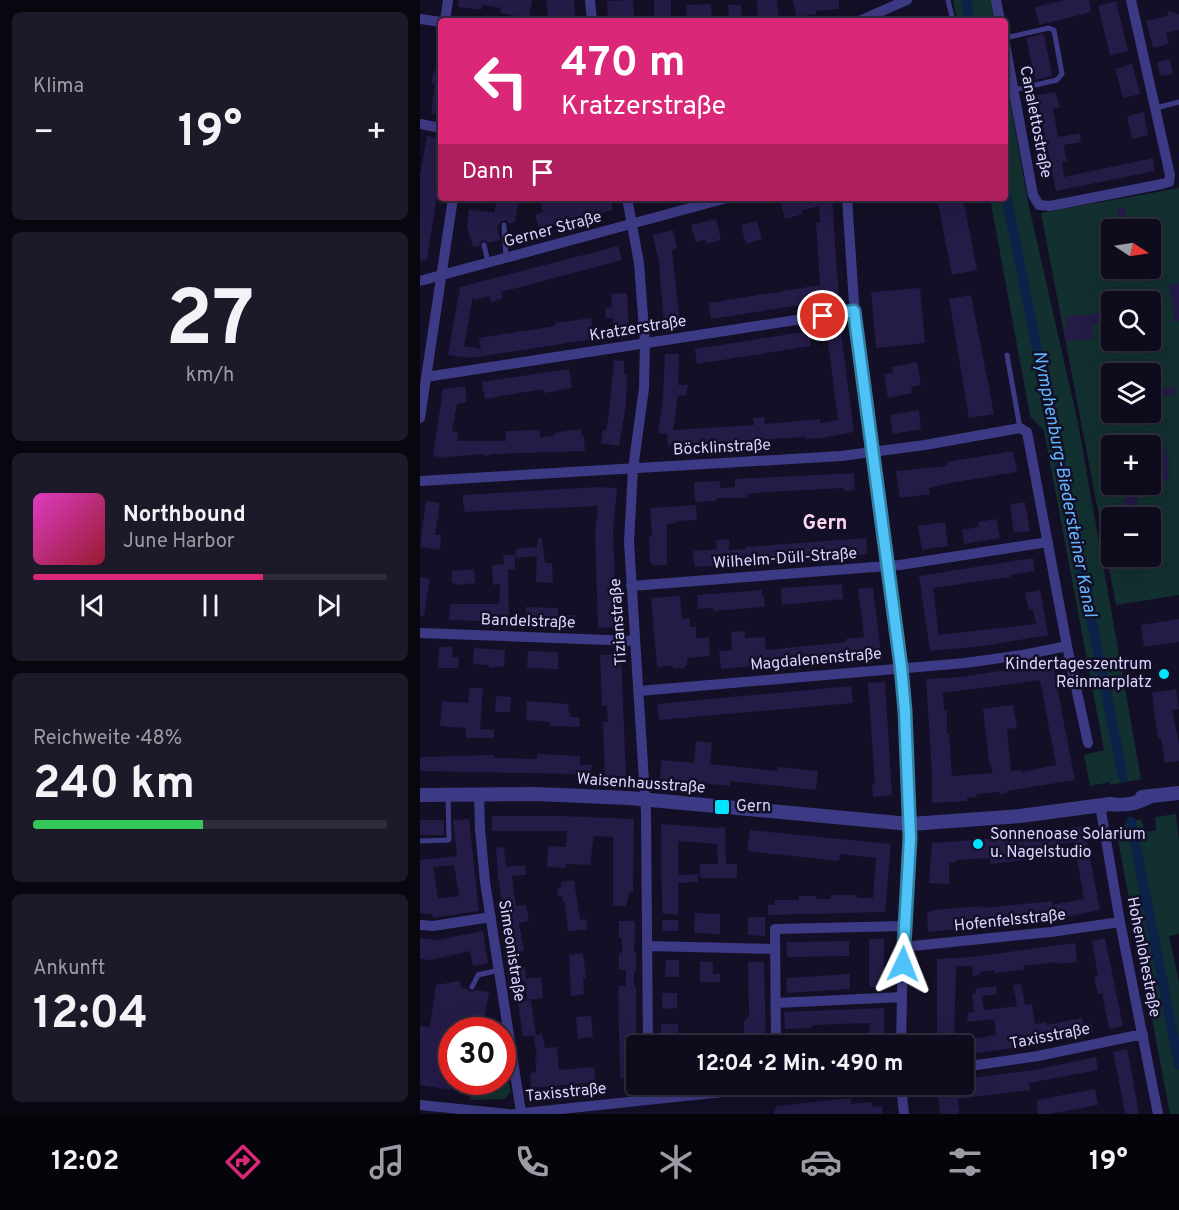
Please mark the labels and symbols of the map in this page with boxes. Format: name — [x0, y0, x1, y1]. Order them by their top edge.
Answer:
street label: Canalettostraße — [1014, 64, 1056, 180]
street label: Gerner Straße — [502, 207, 604, 253]
north arrow — [1101, 219, 1161, 279]
pin — [797, 290, 848, 341]
street label: Kratzerstraße — [588, 311, 688, 347]
water label: Nymphenburg-Biedersteiner Kanal — [1027, 349, 1101, 620]
street label: Böcklinstraße — [673, 435, 771, 461]
district label: Gern — [803, 511, 847, 537]
street label: Wilhelm-Düll-Straße — [712, 544, 858, 574]
street label: Tizianstraße — [606, 578, 632, 666]
street label: Bandelstraße — [480, 610, 576, 634]
street label: Magdalenenstraße — [749, 644, 883, 676]
place label: Kindertageszentrum Reinmarplatz — [1005, 655, 1152, 693]
marker: Kindertageszentrum Reinmarplatz — [1157, 667, 1171, 681]
street label: Waisenhausstraße — [576, 770, 706, 798]
place label: Gern — [736, 797, 771, 817]
marker: Gern — [713, 798, 731, 816]
place label: Sonnenoase Solarium u. Nagelstudio — [990, 825, 1146, 863]
marker: Sonnenoase Solarium u. Nagelstudio — [971, 837, 985, 851]
street label: Hohenlohestraße — [1121, 895, 1165, 1019]
street label: Simeonistraße — [493, 899, 529, 1003]
street label: Hofenfelsstraße — [953, 905, 1067, 937]
position arrow — [871, 932, 935, 996]
speed limit sign: 30 — [438, 1017, 516, 1095]
street label: Taxisstraße — [1008, 1019, 1092, 1055]
street label: Taxisstraße — [525, 1079, 607, 1107]

